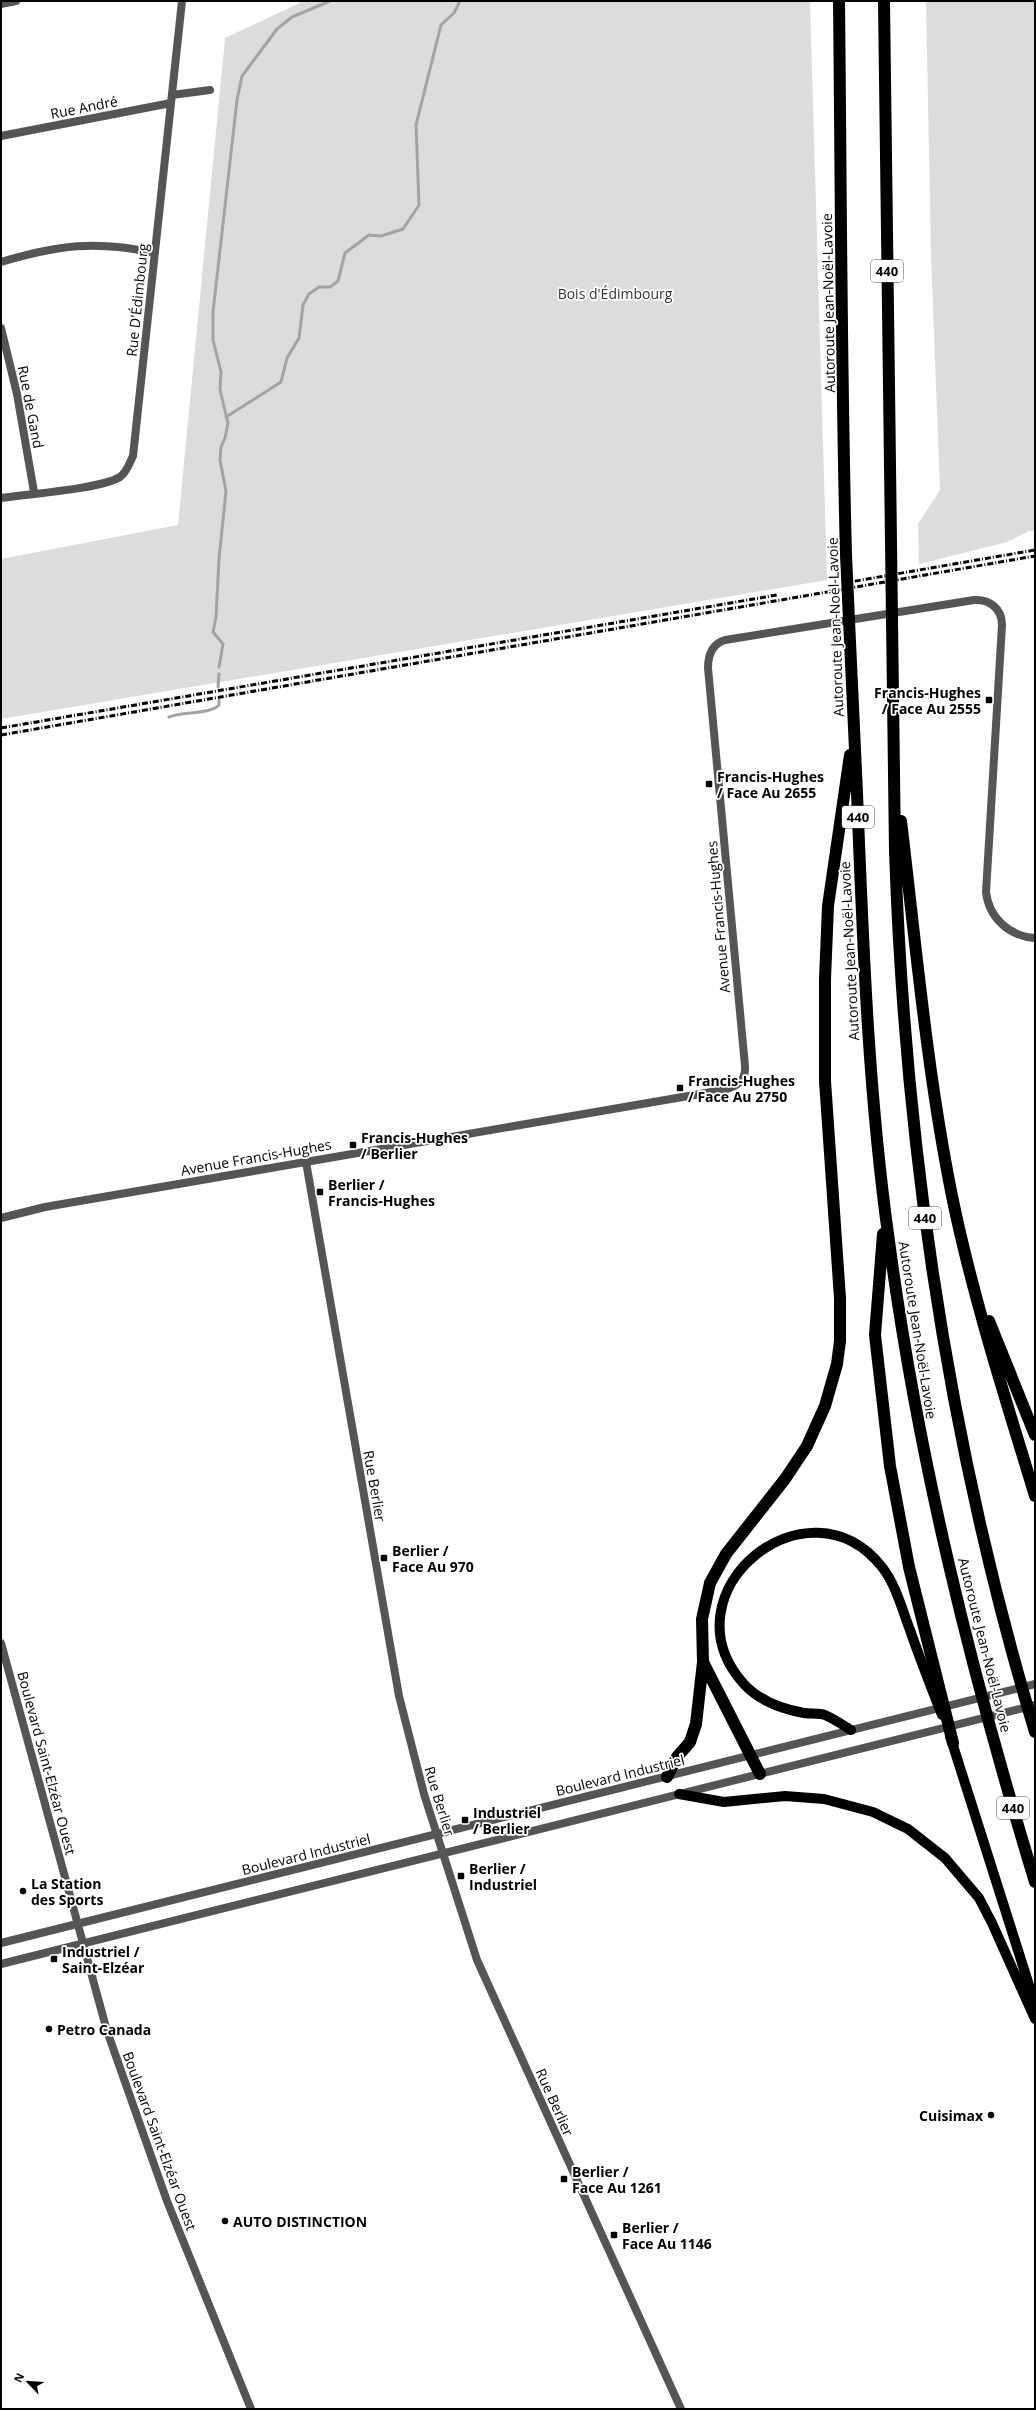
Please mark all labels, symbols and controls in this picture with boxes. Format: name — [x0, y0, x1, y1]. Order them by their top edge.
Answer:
street label: Rue André — [49, 91, 119, 123]
street label: Autoroute Jean-Noël-Lavoie — [817, 213, 839, 393]
street label: Rue D'Édimbourg — [122, 242, 152, 358]
road number: 440 — [871, 260, 903, 282]
park label: Bois d'Édimbourg — [558, 284, 673, 303]
street label: Rue de Gand — [14, 364, 48, 450]
street label: Autoroute Jean-Noël-Lavoie — [822, 537, 848, 717]
place label: Francis-Hughes / Face Au 2555 — [874, 683, 981, 718]
marker: Francis-Hughes / Face Au 2555 — [984, 695, 994, 705]
place label: Francis-Hughes / Face Au 2655 — [717, 767, 824, 802]
marker: Francis-Hughes / Face Au 2655 — [704, 779, 714, 789]
road number: 440 — [842, 806, 874, 828]
street label: Avenue Francis-Hughes — [702, 840, 734, 994]
street label: Autoroute Jean-Noël-Lavoie — [835, 861, 863, 1041]
place label: Francis-Hughes / Face Au 2750 — [688, 1071, 795, 1106]
marker: Francis-Hughes / Face Au 2750 — [675, 1083, 685, 1093]
place label: Francis-Hughes / Berlier — [361, 1128, 468, 1163]
street label: Avenue Francis-Hughes — [179, 1134, 333, 1180]
marker: Francis-Hughes / Berlier — [348, 1140, 358, 1150]
place label: Berlier / Francis-Hughes — [328, 1175, 435, 1210]
marker: Berlier / Francis-Hughes — [315, 1187, 325, 1197]
road number: 440 — [909, 1207, 941, 1229]
street label: Autoroute Jean-Noël-Lavoie — [895, 1240, 941, 1420]
street label: Rue Berlier — [359, 1449, 391, 1523]
place label: Berlier / Face Au 970 — [392, 1541, 474, 1576]
marker: Berlier / Face Au 970 — [379, 1553, 389, 1563]
street label: Autoroute Jean-Noël-Lavoie — [954, 1556, 1016, 1734]
street label: Boulevard Saint-Elzéar Ouest — [13, 1669, 81, 1857]
street label: Boulevard Industriel — [554, 1750, 686, 1800]
street label: Rue Berlier — [420, 1764, 460, 1838]
road number: 440 — [997, 1797, 1029, 1819]
place label: Industriel / Berlier — [473, 1803, 541, 1838]
marker: Industriel / Berlier — [460, 1815, 470, 1825]
street label: Boulevard Industriel — [240, 1829, 372, 1879]
place label: Berlier / Industriel — [469, 1859, 537, 1894]
marker: Berlier / Industriel — [456, 1871, 466, 1881]
place label: La Station des Sports — [31, 1874, 103, 1909]
marker: La Station des Sports — [18, 1886, 28, 1896]
place label: Industriel / Saint-Elzéar — [62, 1942, 145, 1977]
marker: Industriel / Saint-Elzéar — [49, 1954, 59, 1964]
place label: Petro Canada — [57, 2020, 151, 2039]
marker: Petro Canada — [44, 2024, 54, 2034]
street label: Boulevard Saint-Elzéar Ouest — [119, 2049, 201, 2233]
street label: Rue Berlier — [532, 2065, 578, 2139]
place label: Cuisimax — [919, 2106, 984, 2125]
marker: Cuisimax — [986, 2110, 996, 2120]
place label: Berlier / Face Au 1261 — [572, 2162, 662, 2197]
marker: Berlier / Face Au 1261 — [559, 2174, 569, 2184]
place label: AUTO DISTINCTION — [233, 2212, 367, 2231]
marker: AUTO DISTINCTION — [220, 2216, 230, 2226]
place label: Berlier / Face Au 1146 — [622, 2218, 712, 2253]
marker: Berlier / Face Au 1146 — [609, 2230, 619, 2240]
north arrow — [8, 2362, 48, 2402]
text: N — [10, 2370, 27, 2385]

